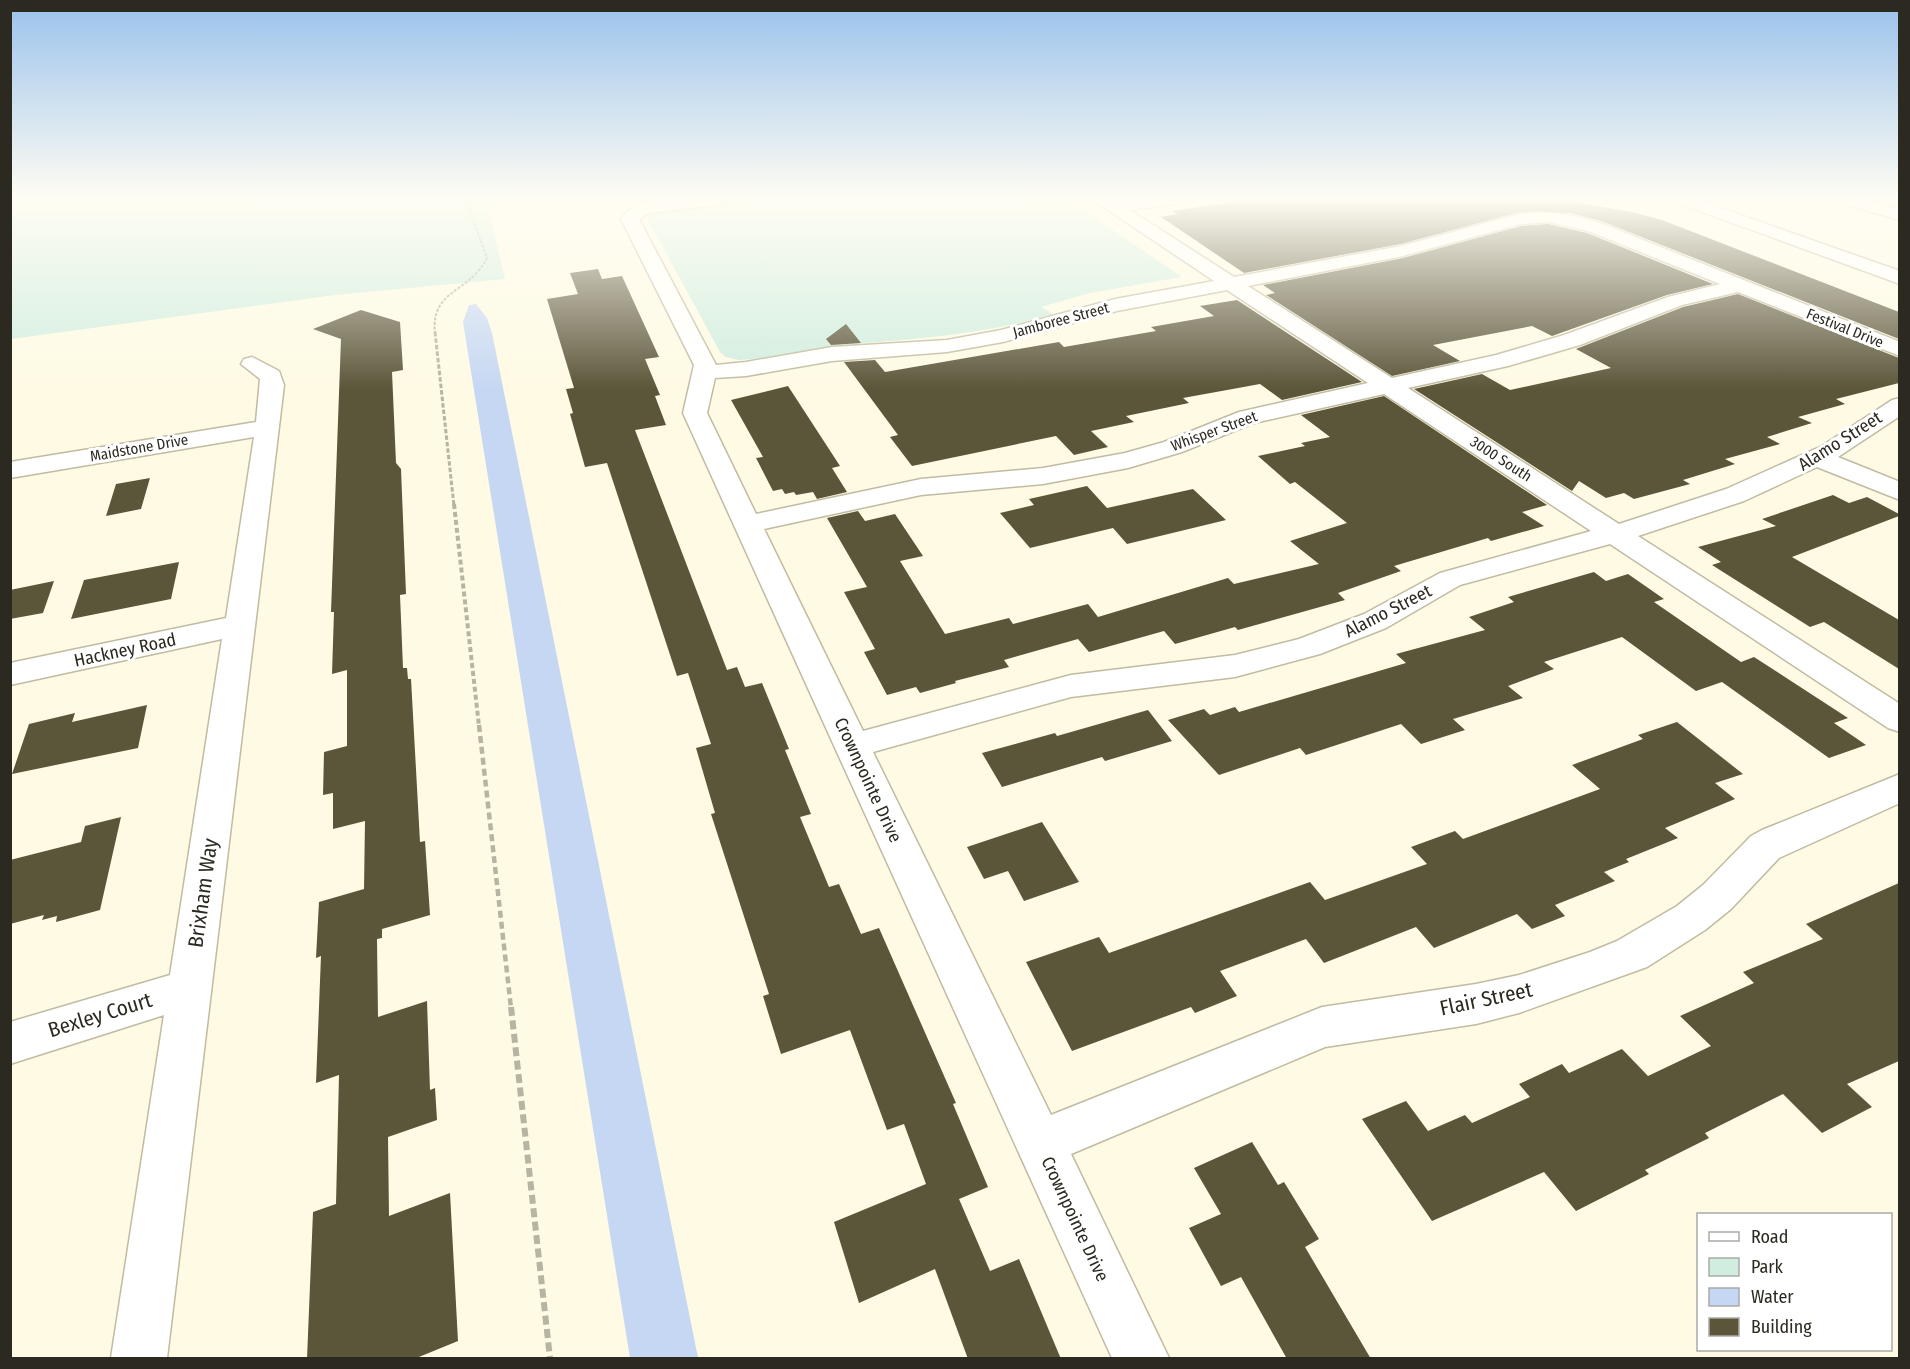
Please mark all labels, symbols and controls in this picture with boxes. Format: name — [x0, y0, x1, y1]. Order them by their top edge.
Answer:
street label: Jamboree Street — [1011, 298, 1111, 341]
street label: Festival Drive — [1804, 304, 1886, 352]
street label: Whisper Street — [1168, 407, 1260, 455]
street label: Alamo Street — [1794, 407, 1886, 475]
street label: Maidstone Drive — [88, 431, 190, 465]
street label: 3000 South — [1467, 432, 1535, 486]
street label: Alamo Street — [1341, 580, 1435, 642]
street label: Hackney Road — [72, 628, 178, 672]
street label: Crownpointe Drive — [829, 714, 907, 846]
street label: Brixham Way — [182, 836, 224, 949]
street label: Flair Street — [1437, 976, 1535, 1021]
street label: Bexley Court — [45, 987, 155, 1043]
street label: Crownpointe Drive — [1036, 1153, 1114, 1285]
legend — [1697, 1213, 1892, 1351]
text: Road — [1751, 1226, 1788, 1248]
text: Park — [1751, 1256, 1784, 1278]
text: Water — [1751, 1286, 1794, 1308]
text: Building — [1751, 1316, 1812, 1338]

